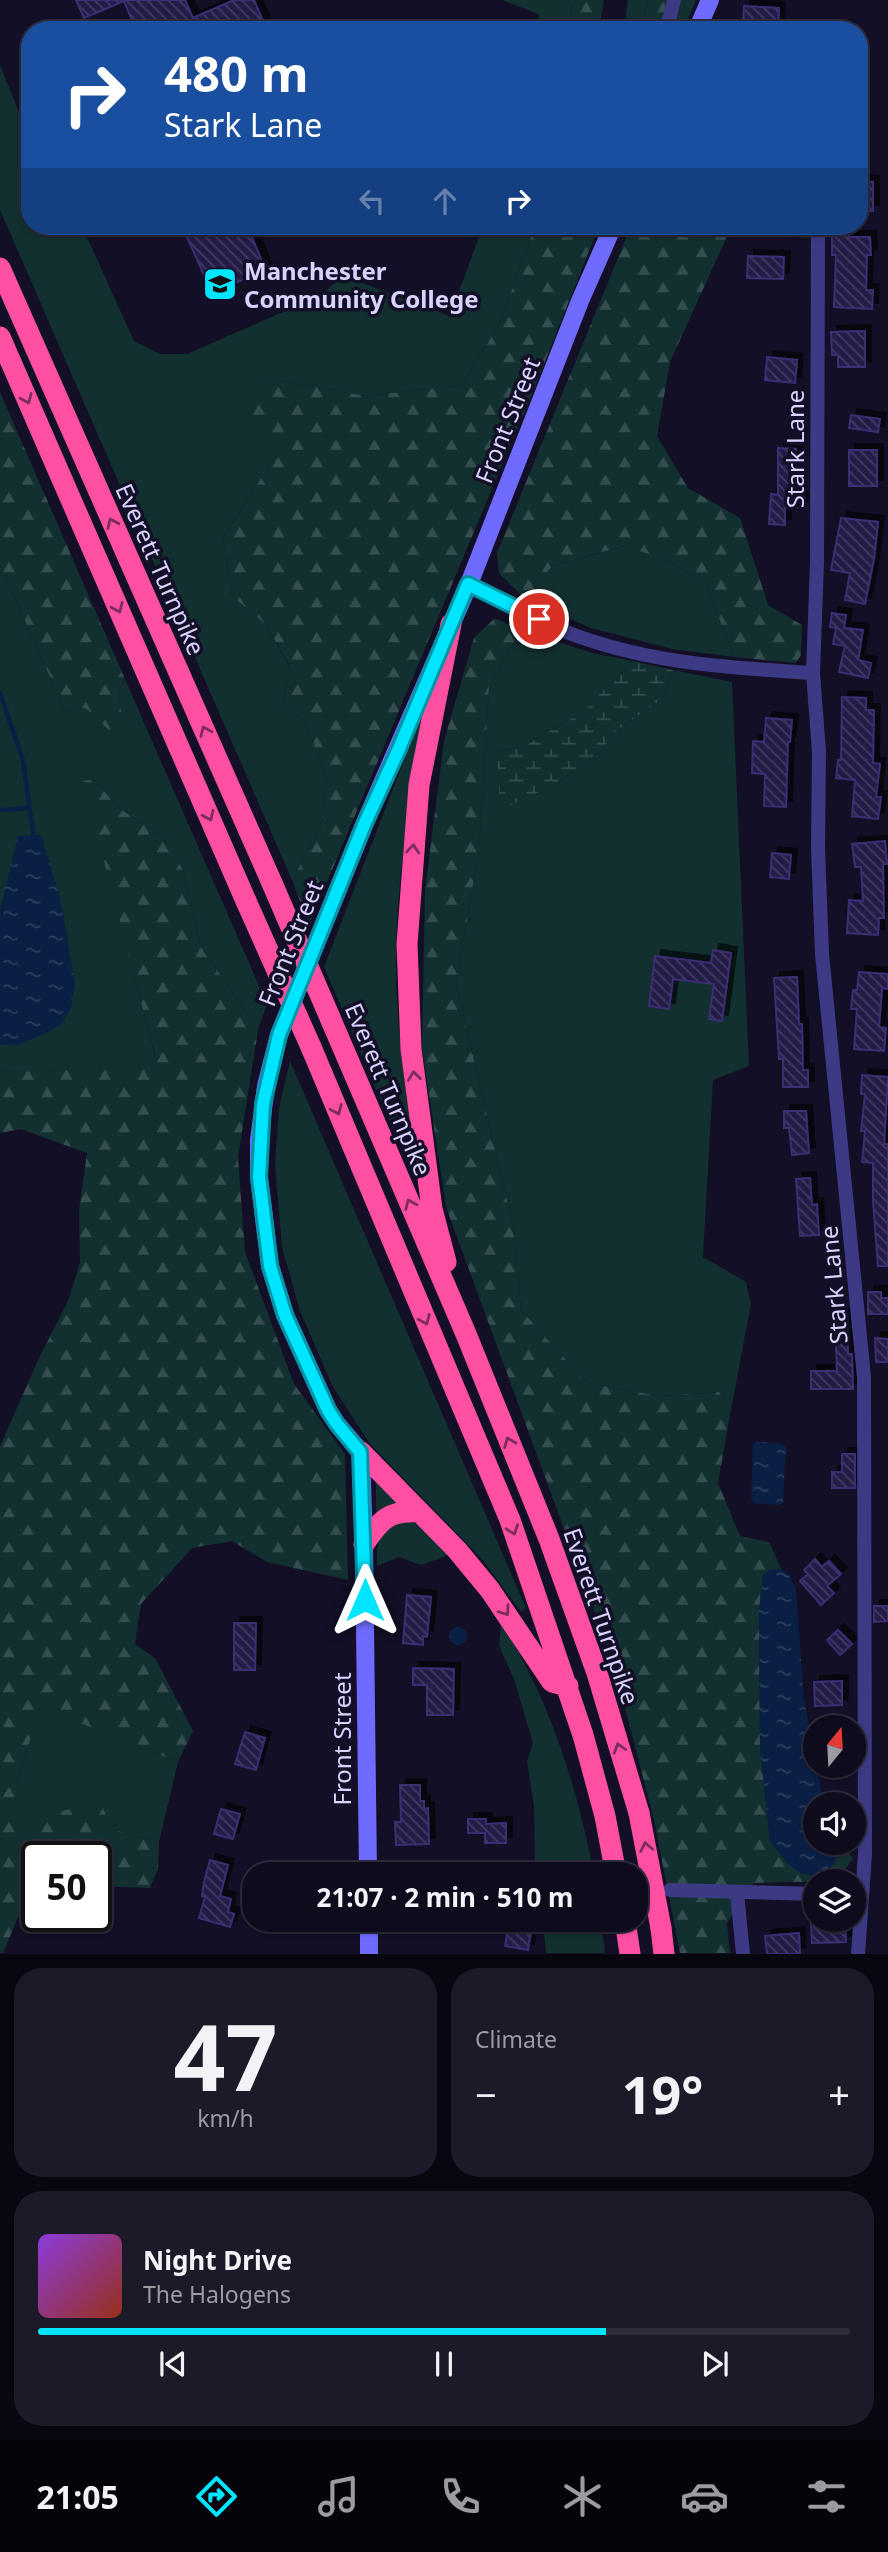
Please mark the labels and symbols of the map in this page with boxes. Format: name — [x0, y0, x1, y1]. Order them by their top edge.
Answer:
place label: Manchester Community College — [244, 254, 478, 315]
school or university icon: Manchester Community College — [201, 265, 239, 303]
street label: Front Street — [467, 352, 547, 488]
street label: Stark Lane — [778, 390, 811, 508]
one-way arrow — [19, 392, 33, 404]
street label: Everett Turnpike — [108, 478, 214, 660]
one-way arrow — [106, 518, 120, 531]
pin — [509, 589, 569, 649]
one-way arrow — [110, 600, 124, 613]
one-way arrow — [199, 726, 213, 738]
one-way arrow — [201, 809, 215, 821]
one-way arrow — [406, 843, 421, 855]
street label: Front Street — [250, 875, 330, 1011]
street label: Everett Turnpike — [338, 998, 440, 1180]
one-way arrow — [406, 1070, 421, 1082]
one-way arrow — [329, 1104, 343, 1116]
one-way arrow — [404, 1199, 418, 1212]
street label: Stark Lane — [811, 1224, 855, 1346]
one-way arrow — [417, 1313, 431, 1325]
one-way arrow — [503, 1437, 517, 1449]
one-way arrow — [505, 1523, 519, 1535]
street label: Everett Turnpike — [556, 1523, 648, 1709]
position arrow — [328, 1563, 402, 1637]
one-way arrow — [497, 1603, 509, 1616]
street label: Front Street — [325, 1672, 358, 1806]
north arrow — [803, 1715, 866, 1778]
one-way arrow — [613, 1742, 627, 1755]
speed limit sign: 50 — [21, 1841, 112, 1932]
one-way arrow — [639, 1841, 654, 1853]

